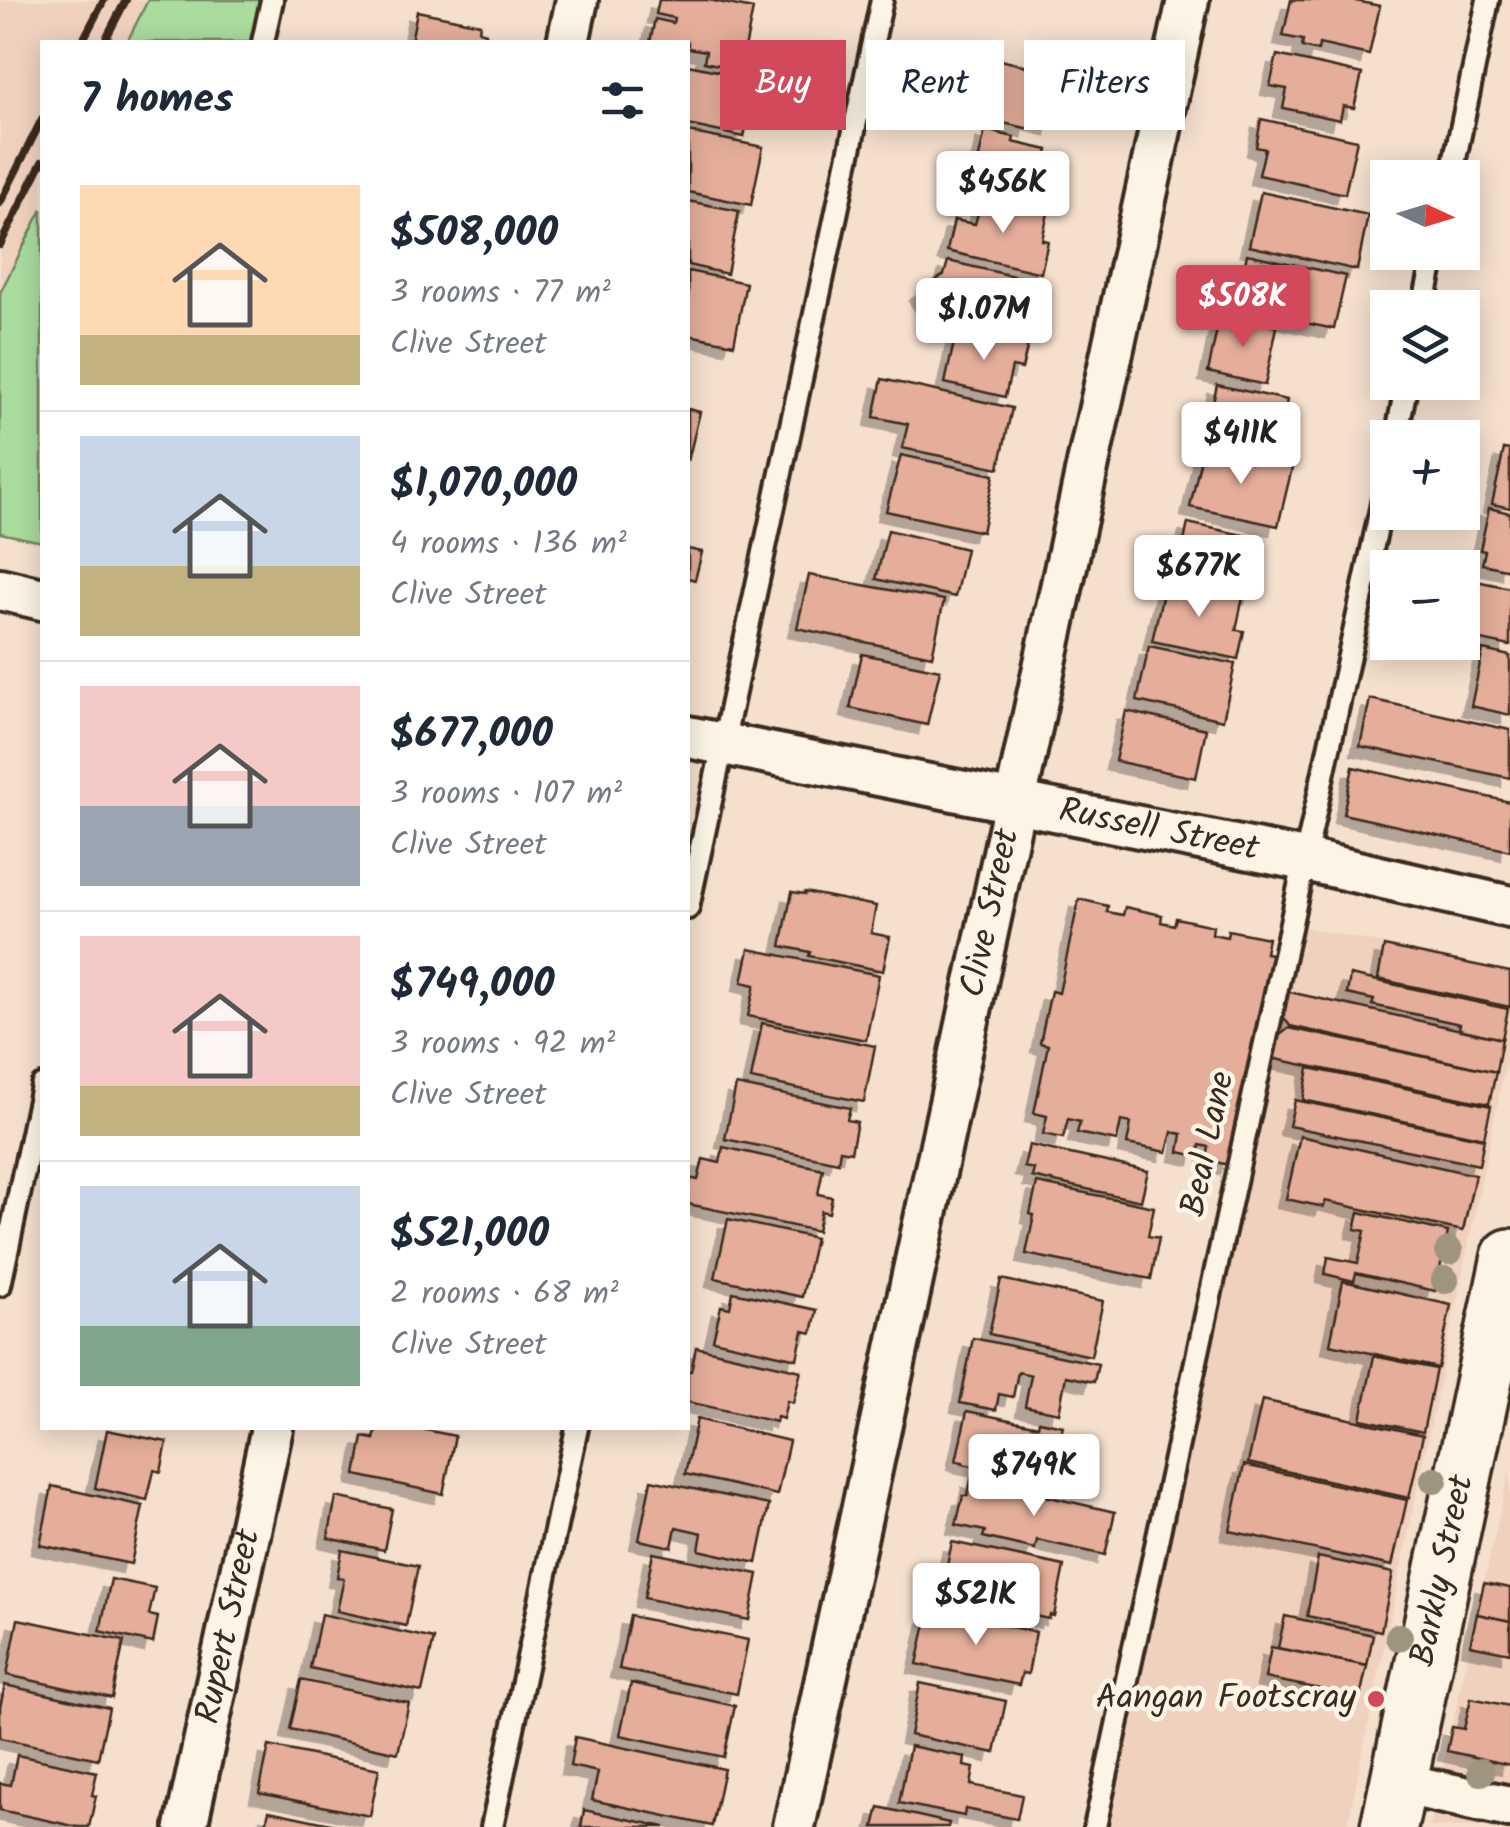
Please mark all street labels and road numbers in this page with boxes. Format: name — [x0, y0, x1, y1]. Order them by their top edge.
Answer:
street label: Russell Street — [1054, 784, 1264, 878]
street label: Clive Street — [946, 823, 1037, 1003]
street label: Beal Lane — [1166, 1066, 1252, 1222]
street label: Barkly Street — [1396, 1469, 1491, 1672]
street label: Rupert Street — [181, 1524, 277, 1729]

